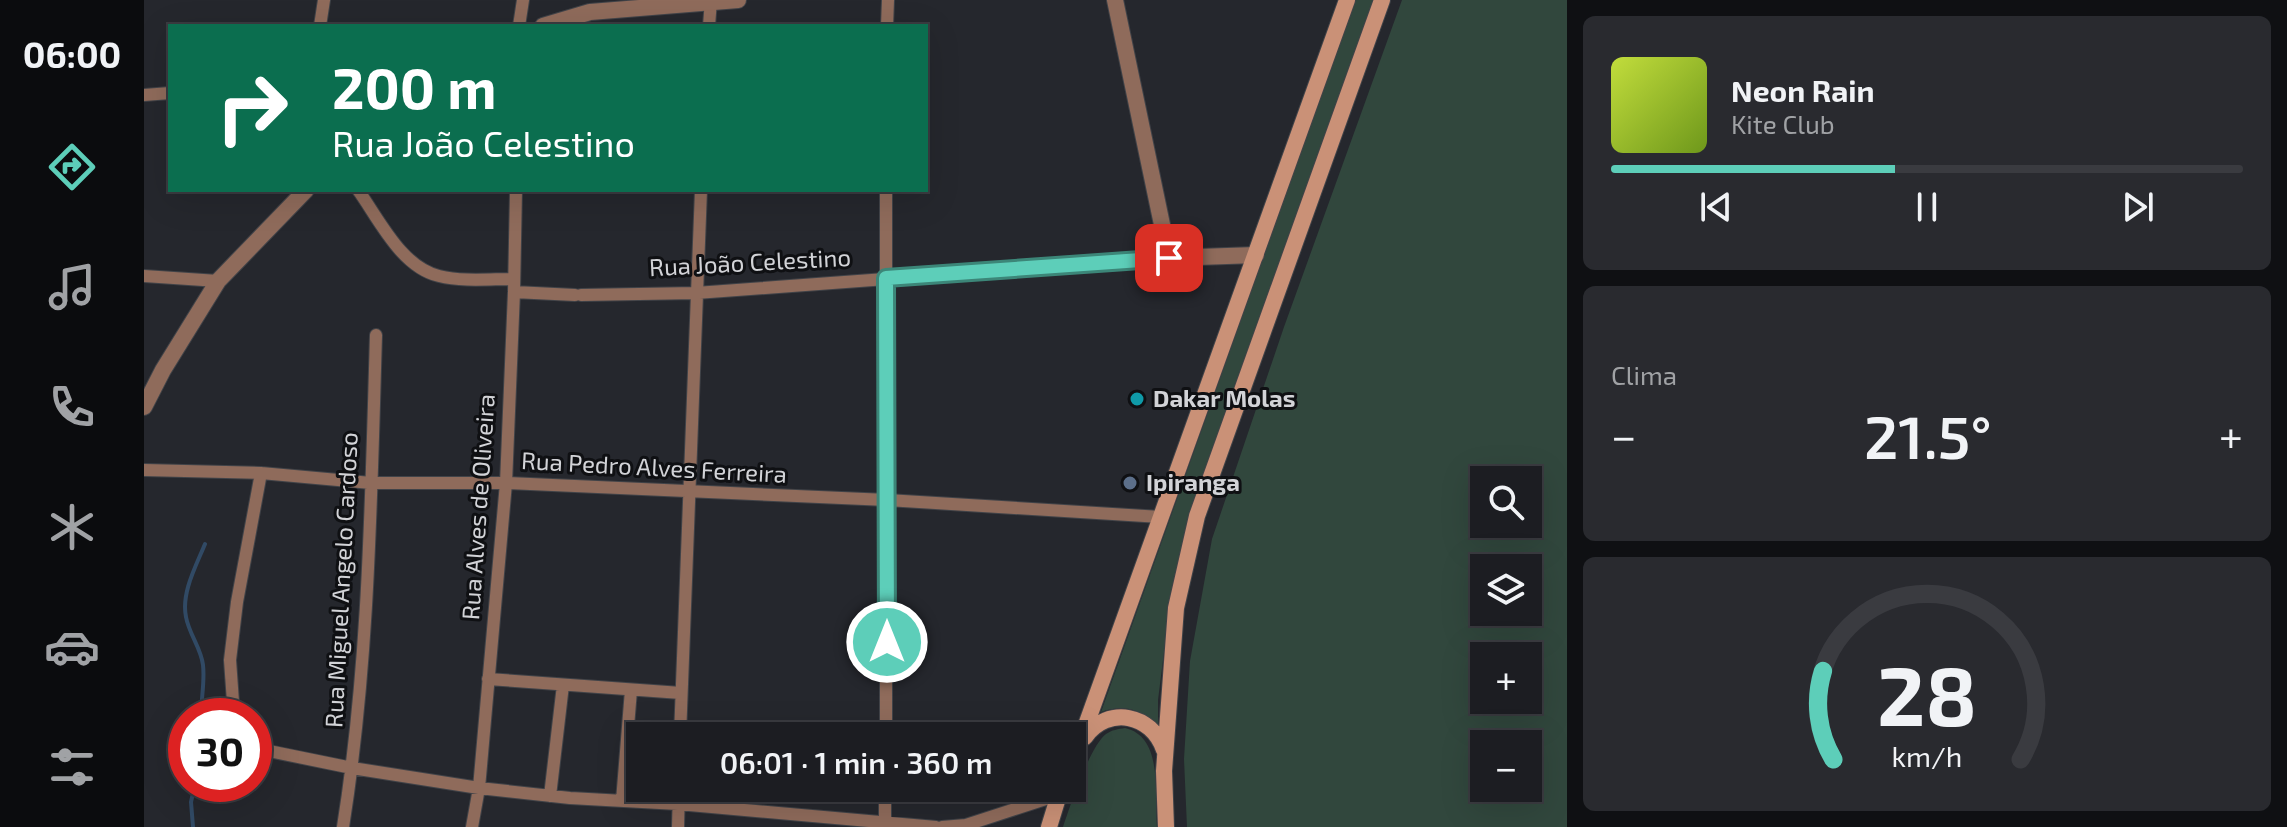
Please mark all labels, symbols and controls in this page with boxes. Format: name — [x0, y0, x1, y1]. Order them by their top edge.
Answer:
text: 06:00 — [23, 32, 121, 75]
text: 200 m — [332, 53, 497, 120]
icon: right — [200, 56, 304, 160]
text: Neon Rain — [1731, 72, 1875, 108]
text: Kite Club — [1731, 108, 1835, 139]
text: Rua João Celestino — [332, 121, 635, 164]
icon: directions — [44, 139, 100, 195]
icon: previous — [1694, 185, 1738, 229]
icon: pause — [1905, 185, 1949, 229]
icon: next — [2116, 185, 2160, 229]
pin — [1135, 224, 1203, 292]
icon: arrive — [1147, 236, 1191, 280]
street label: Rua João Celestino — [648, 242, 852, 281]
icon: music — [44, 259, 100, 315]
text: Clima — [1611, 359, 1677, 390]
icon: phone — [44, 379, 100, 435]
place label: Dakar Molas — [1153, 383, 1296, 412]
marker: Dakar Molas — [1128, 390, 1146, 408]
street label: Rua Alves de Oliveira — [455, 393, 500, 621]
text: 21.5° — [1864, 399, 1992, 471]
text: − — [1611, 408, 1637, 461]
text: + — [2219, 408, 2243, 461]
street label: Rua Miguel Angelo Cardoso — [318, 431, 363, 728]
street label: Rua Pedro Alves Ferreira — [521, 445, 788, 488]
map controls — [1470, 466, 1542, 802]
button: search — [1470, 466, 1542, 538]
place label: Ipiranga — [1146, 467, 1240, 496]
marker: Ipiranga — [1121, 474, 1139, 492]
icon: climate — [44, 499, 100, 555]
button: layers — [1470, 554, 1542, 626]
position arrow — [845, 600, 929, 684]
icon: car — [44, 619, 100, 675]
button: + — [1470, 642, 1542, 714]
text: 28 — [1877, 642, 1977, 742]
speed limit sign: 30 — [168, 698, 272, 802]
button: − — [1470, 730, 1542, 802]
text: km/h — [1892, 738, 1962, 773]
icon: filters — [44, 739, 100, 795]
text: 06:01 · 1 min · 360 m — [720, 744, 992, 780]

